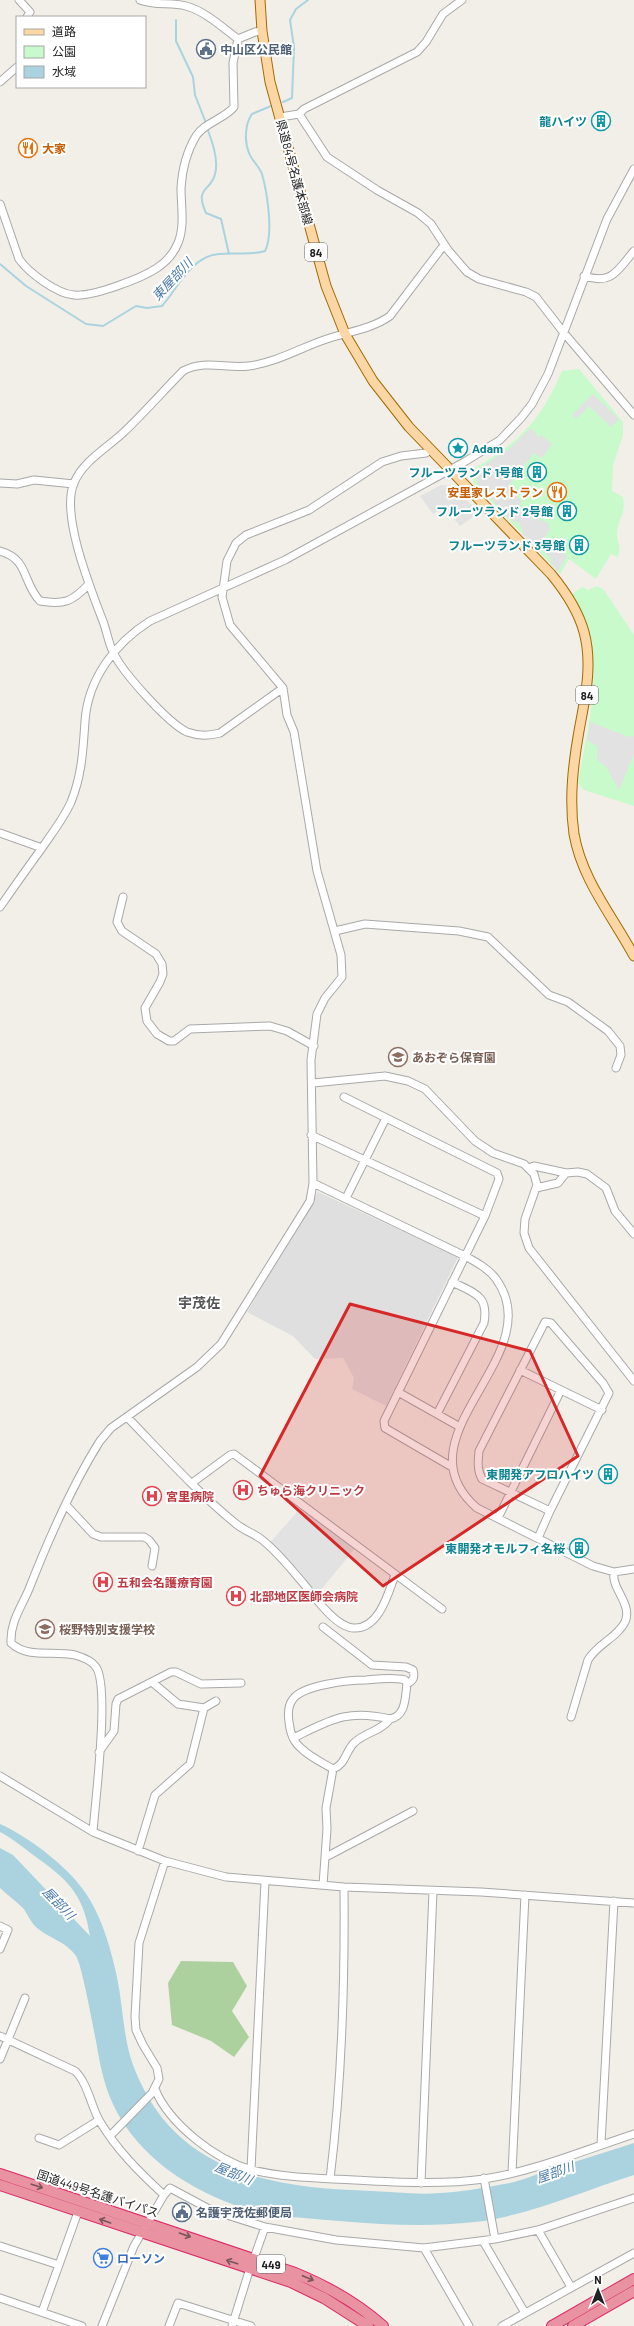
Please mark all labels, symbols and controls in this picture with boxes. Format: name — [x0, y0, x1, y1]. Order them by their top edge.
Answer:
legend — [16, 16, 146, 88]
text: 道路 — [52, 24, 76, 38]
public building icon: 中山区公民館 — [195, 38, 217, 60]
place label: 中山区公民館 — [220, 42, 292, 56]
text: 公園 — [52, 44, 76, 58]
text: 水域 — [52, 64, 76, 78]
building icon: 龍ハイツ — [590, 110, 612, 132]
place label: 龍ハイツ — [539, 114, 587, 128]
street label: 県道84号名護本部線 — [274, 118, 316, 226]
restaurant icon: 大家 — [17, 137, 39, 159]
place label: 大家 — [42, 141, 66, 155]
road number: 84 — [305, 243, 327, 261]
water label: 東屋部川 — [148, 253, 197, 303]
place icon: Adam — [447, 437, 469, 459]
place label: Adam — [472, 441, 503, 455]
building icon: フルーツランド 1号館 — [526, 461, 548, 483]
place label: フルーツランド 1号館 — [409, 465, 523, 479]
restaurant icon: 安里家レストラン — [546, 481, 568, 503]
place label: 安里家レストラン — [447, 485, 543, 499]
building icon: フルーツランド 2号館 — [556, 500, 578, 522]
place label: フルーツランド 2号館 — [436, 504, 553, 518]
building icon: フルーツランド 3号館 — [568, 534, 590, 556]
place label: フルーツランド 3号館 — [448, 538, 565, 552]
road number: 84 — [576, 686, 598, 704]
school or university icon: あおぞら保育園 — [387, 1046, 409, 1068]
place label: あおぞら保育園 — [412, 1050, 496, 1064]
district label: 宇茂佐 — [178, 1294, 220, 1311]
building icon: 東開発アフロハイツ — [597, 1463, 619, 1485]
place label: 東開発アフロハイツ — [486, 1467, 594, 1481]
hospital icon: ちゅら海クリニック — [232, 1479, 254, 1501]
place label: ちゅら海クリニック — [257, 1483, 365, 1497]
hospital icon: 宮里病院 — [141, 1485, 163, 1507]
place label: 宮里病院 — [166, 1489, 214, 1503]
building icon: 東開発オモルフィ名桜 — [568, 1537, 590, 1559]
place label: 東開発オモルフィ名桜 — [445, 1541, 565, 1555]
hospital icon: 五和会名護療育園 — [92, 1571, 114, 1593]
place label: 五和会名護療育園 — [117, 1575, 213, 1589]
hospital icon: 北部地区医師会病院 — [225, 1585, 247, 1607]
place label: 北部地区医師会病院 — [250, 1589, 358, 1603]
school or university icon: 桜野特別支援学校 — [34, 1618, 56, 1640]
place label: 桜野特別支援学校 — [59, 1622, 155, 1636]
water label: 屋部川 — [40, 1883, 80, 1924]
water label: 屋部川 — [534, 2157, 578, 2186]
water label: 屋部川 — [213, 2158, 257, 2188]
street label: 国道449号名護バイパス — [35, 2167, 161, 2219]
one-way arrow — [31, 2183, 43, 2191]
public building icon: 名護宇茂佐郵便局 — [171, 2201, 193, 2223]
place label: 名護宇茂佐郵便局 — [196, 2205, 292, 2219]
one-way arrow — [99, 2217, 112, 2224]
one-way arrow — [179, 2232, 191, 2240]
supermarket icon: ローソン — [92, 2247, 114, 2269]
place label: ローソン — [117, 2251, 165, 2265]
road number: 449 — [257, 2255, 285, 2273]
one-way arrow — [227, 2258, 239, 2266]
north arrow — [578, 2270, 618, 2310]
text: N — [594, 2273, 602, 2286]
one-way arrow — [302, 2275, 314, 2283]

